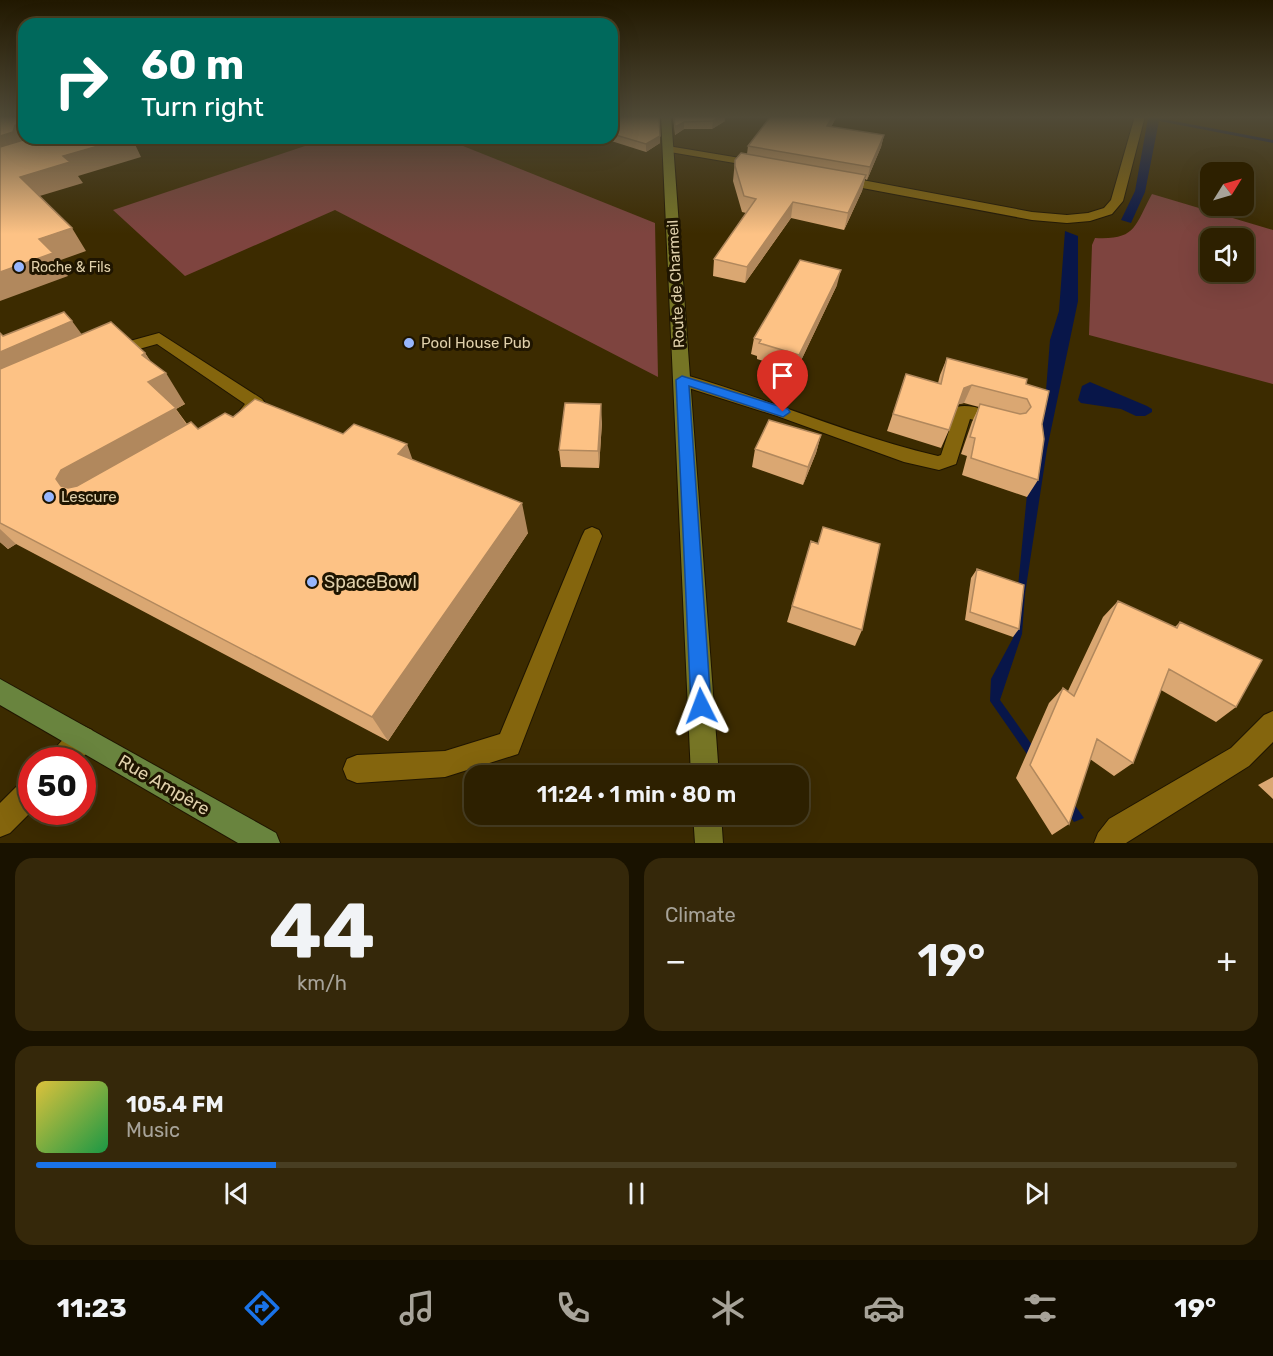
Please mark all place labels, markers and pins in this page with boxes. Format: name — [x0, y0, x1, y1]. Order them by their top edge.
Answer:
place label: Roche & Fils — [31, 259, 111, 276]
marker: Roche & Fils — [12, 260, 26, 274]
place label: Pool House Pub — [421, 334, 531, 352]
marker: Pool House Pub — [402, 336, 416, 350]
pin — [757, 350, 808, 412]
place label: Lescure — [61, 488, 117, 506]
marker: Lescure — [42, 490, 56, 504]
place label: SpaceBowl — [324, 571, 417, 593]
marker: SpaceBowl — [305, 575, 319, 589]

